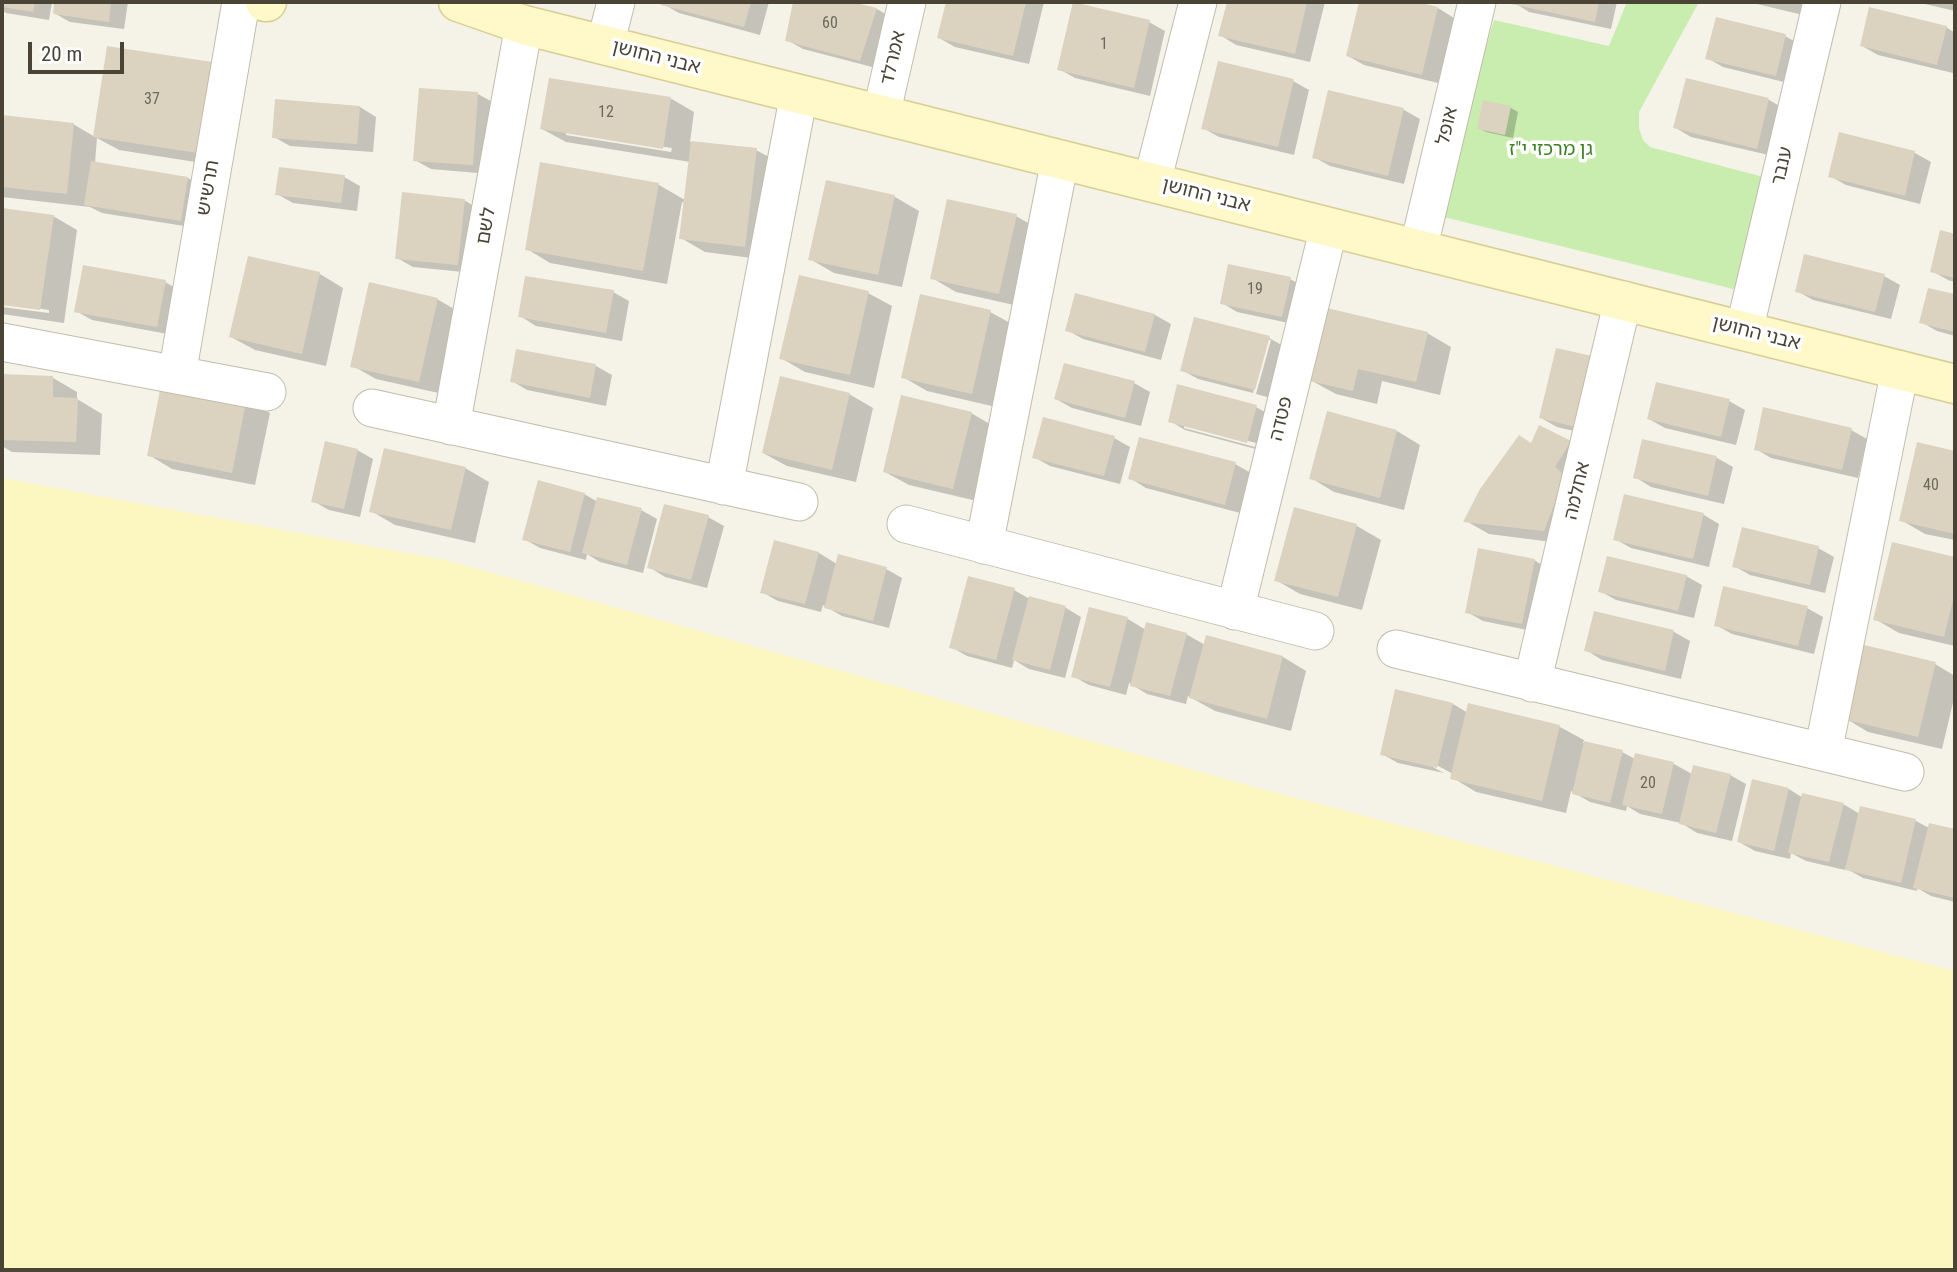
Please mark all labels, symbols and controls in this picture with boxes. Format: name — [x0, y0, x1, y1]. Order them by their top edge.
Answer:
house number: 60 — [822, 14, 838, 34]
scale bar — [32, 28, 128, 72]
street label: אמרלד — [877, 29, 911, 87]
house number: 1 — [1100, 35, 1108, 55]
street label: אבני החושן — [610, 36, 702, 80]
text: 20 m — [41, 42, 82, 66]
house number: 37 — [144, 90, 160, 110]
house number: 12 — [598, 103, 614, 123]
street label: אופל — [1433, 105, 1463, 147]
park label: גן מרכזי י"ז — [1509, 139, 1593, 161]
street label: ענבר — [1768, 145, 1798, 187]
street label: תרשיש — [193, 158, 225, 218]
street label: אבני החושן — [1160, 174, 1252, 218]
street label: לשם — [473, 206, 501, 246]
house number: 19 — [1247, 280, 1263, 300]
street label: אבני החושן — [1710, 312, 1802, 356]
street label: פטדה — [1265, 394, 1299, 444]
street label: אחלמה — [1560, 460, 1596, 522]
house number: 40 — [1923, 476, 1939, 496]
house number: 20 — [1640, 774, 1656, 794]

